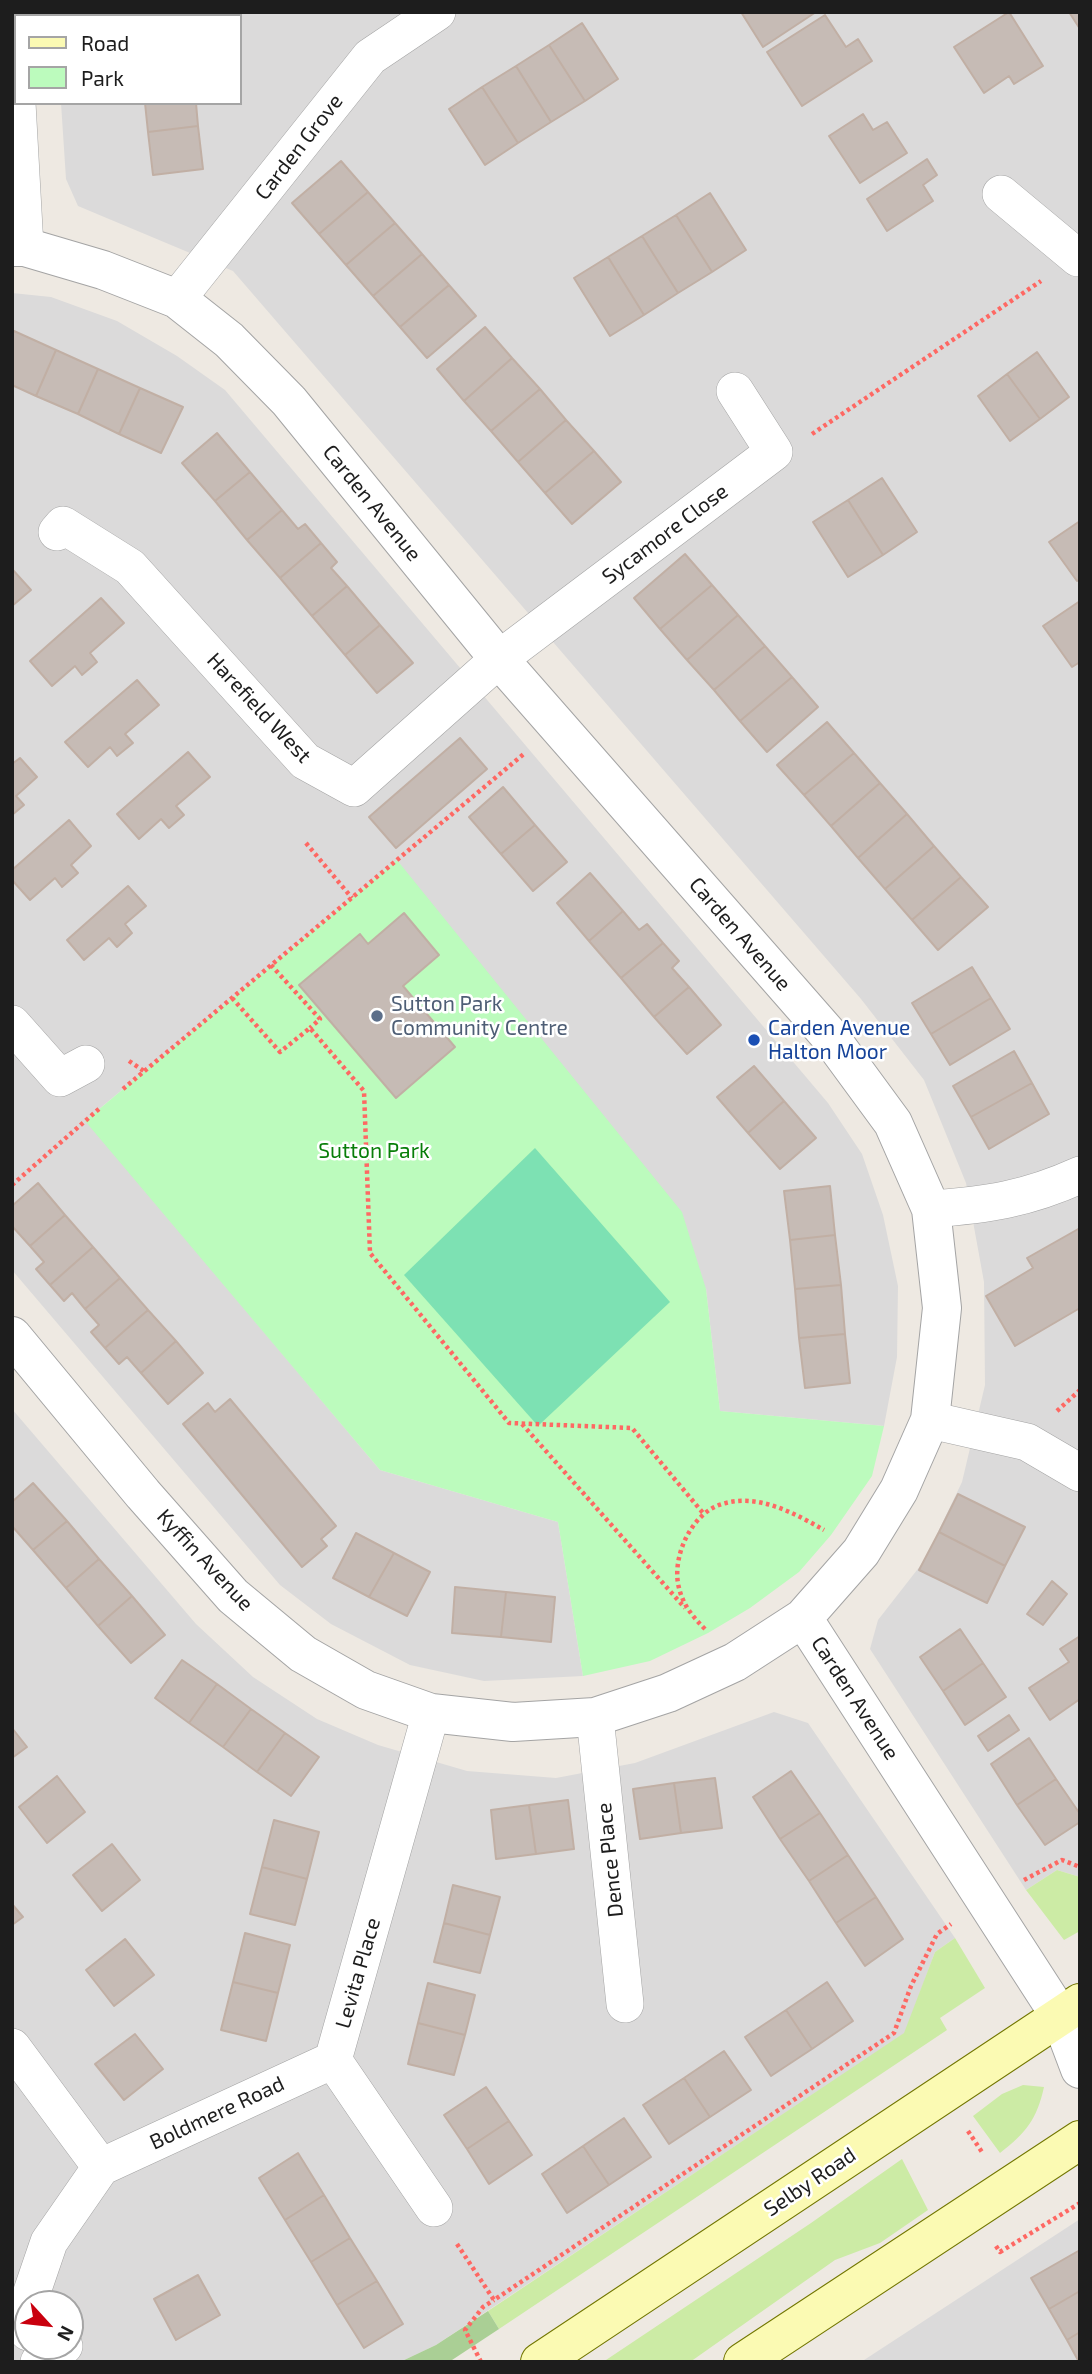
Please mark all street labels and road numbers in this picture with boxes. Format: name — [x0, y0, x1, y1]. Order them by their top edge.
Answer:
street label: Carden Grove — [250, 89, 348, 205]
street label: Carden Avenue — [317, 440, 427, 566]
street label: Sycamore Close — [597, 479, 733, 589]
street label: Harefield West — [202, 648, 316, 768]
street label: Carden Avenue — [684, 872, 796, 996]
street label: Kyffin Avenue — [152, 1504, 258, 1616]
street label: Carden Avenue — [806, 1631, 904, 1765]
street label: Dence Place — [591, 1801, 629, 1919]
street label: Levita Place — [330, 1915, 386, 2031]
street label: Boldmere Road — [146, 2071, 288, 2155]
street label: Selby Road — [759, 2142, 861, 2222]

